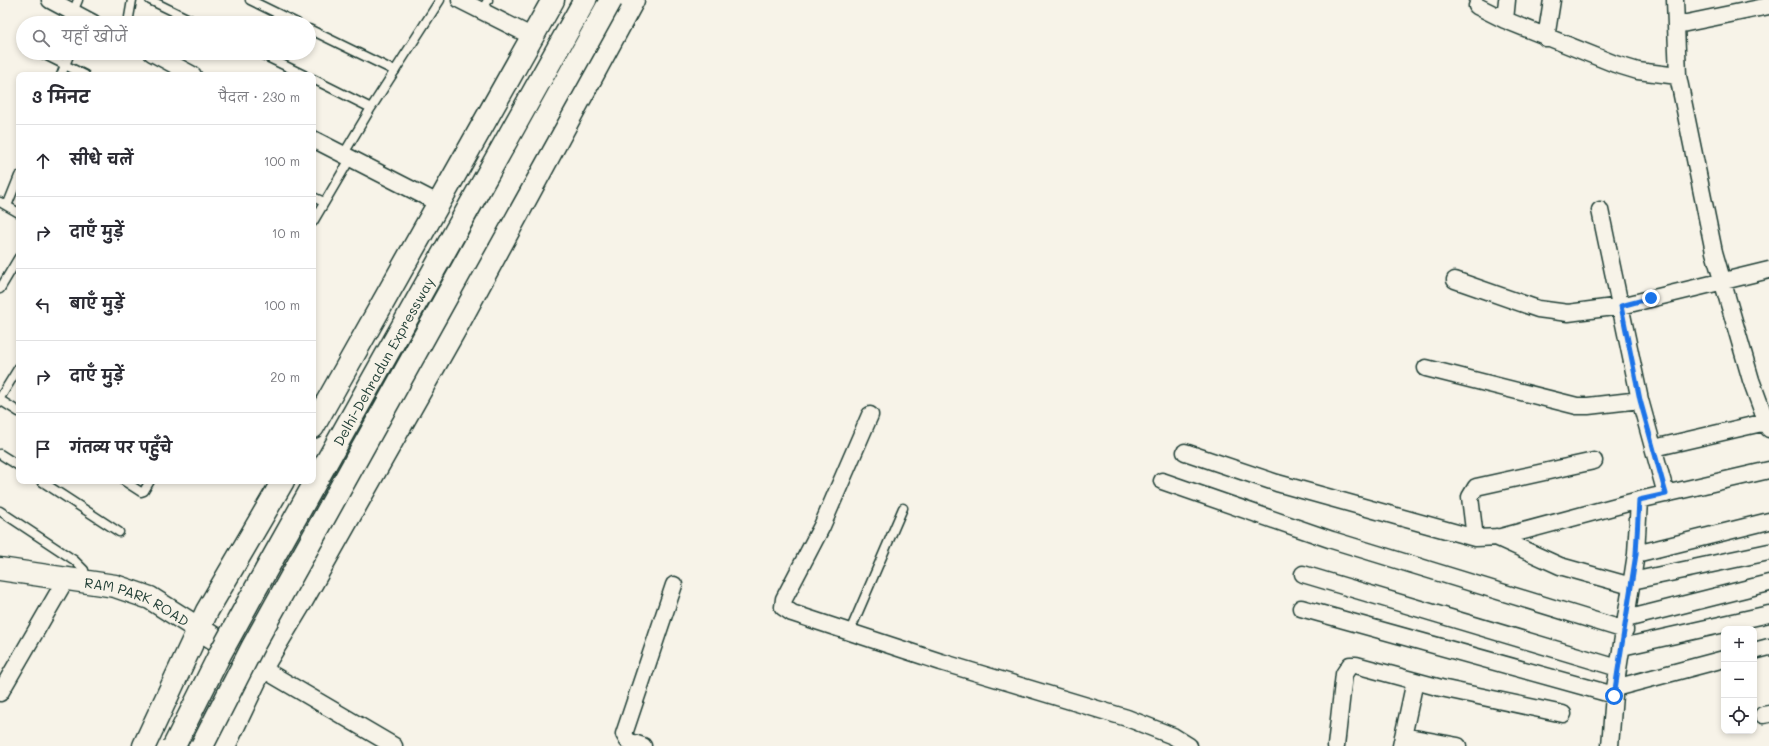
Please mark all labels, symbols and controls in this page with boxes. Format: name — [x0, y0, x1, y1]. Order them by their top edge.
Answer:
search box — [16, 16, 316, 60]
text: यहाँ खोजें — [62, 26, 127, 46]
icon: search — [30, 27, 52, 49]
text: 3 मिनट — [32, 85, 90, 107]
text: पैदल · 230 m — [219, 88, 300, 105]
text: सीधे चलें — [70, 149, 133, 169]
icon: ahead — [32, 150, 54, 172]
text: 100 m — [264, 152, 300, 169]
text: दाएँ मुड़ें — [70, 221, 124, 241]
icon: right — [32, 222, 54, 244]
text: 10 m — [272, 224, 300, 241]
street label: Delhi-Dehradun Expressway — [328, 273, 438, 449]
route end — [1642, 289, 1660, 307]
text: बाएँ मुड़ें — [70, 293, 124, 313]
icon: left — [32, 294, 54, 316]
text: 100 m — [264, 296, 300, 313]
text: दाएँ मुड़ें — [70, 365, 124, 385]
icon: right — [32, 366, 54, 388]
text: 20 m — [270, 368, 300, 385]
text: गंतव्य पर पहुँचे — [70, 437, 172, 457]
icon: arrive — [32, 438, 54, 460]
street label: RAM PARK ROAD — [83, 572, 193, 630]
map controls — [1721, 626, 1757, 734]
button: + — [1721, 626, 1757, 662]
button: − — [1721, 662, 1757, 698]
route start — [1605, 687, 1623, 705]
button: locate — [1721, 698, 1757, 734]

